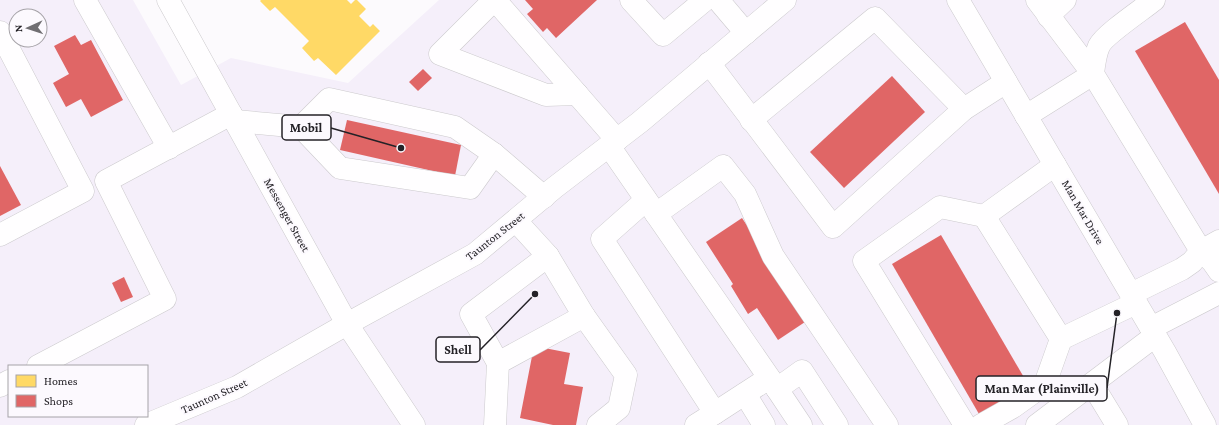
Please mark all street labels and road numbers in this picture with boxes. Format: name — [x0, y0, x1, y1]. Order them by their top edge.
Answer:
street label: Messenger Street — [261, 176, 313, 255]
street label: Man Mar Drive — [1059, 177, 1107, 247]
street label: Taunton Street — [463, 208, 528, 263]
street label: Taunton Street — [179, 375, 250, 417]

